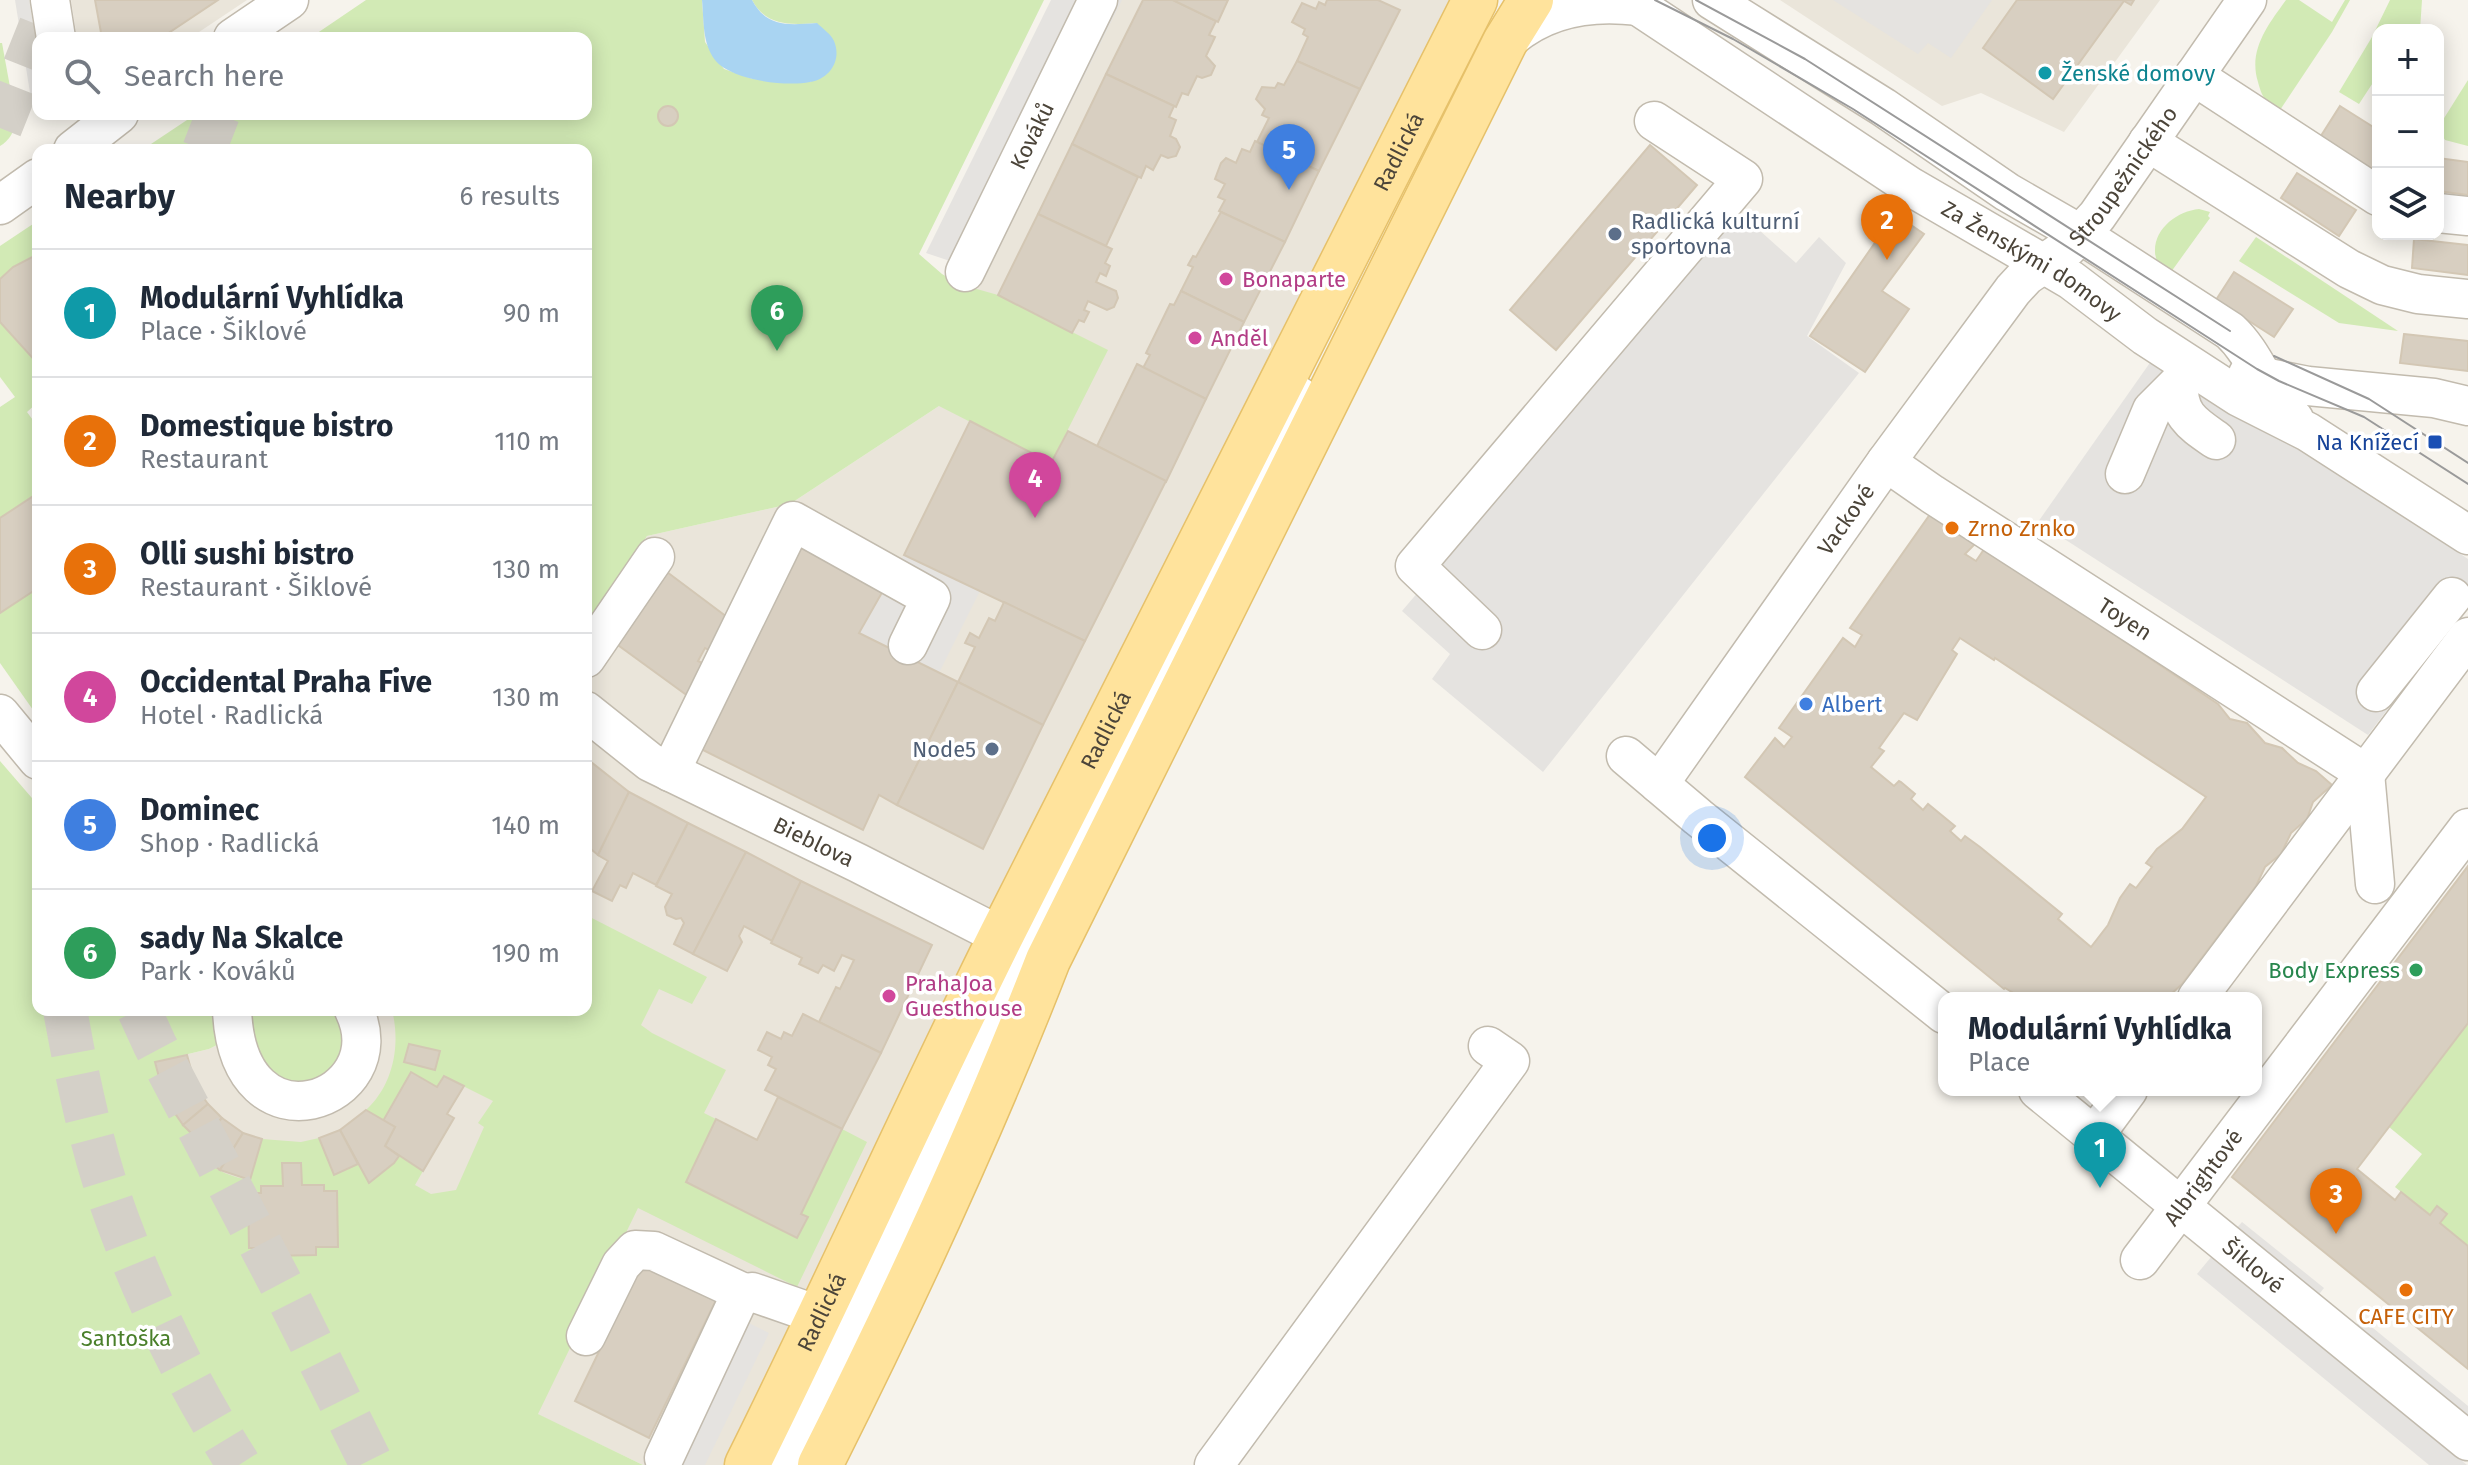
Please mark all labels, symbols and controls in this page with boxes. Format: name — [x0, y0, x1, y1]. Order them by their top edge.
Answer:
map controls — [2372, 24, 2444, 240]
button: + — [2372, 24, 2444, 96]
search box — [32, 32, 592, 120]
icon: search — [60, 54, 104, 98]
text: Search here — [124, 58, 284, 94]
place label: Ženské domovy — [2061, 60, 2215, 87]
marker: Ženské domovy — [2036, 64, 2054, 82]
button: − — [2372, 96, 2444, 168]
street label: Kováků — [1004, 97, 1060, 174]
street label: Stroupežnického — [2063, 101, 2183, 252]
street label: Radlická — [1368, 108, 1430, 196]
pin: 5 — [1263, 124, 1315, 190]
button: layers — [2372, 168, 2444, 240]
text: Nearby — [64, 176, 175, 217]
text: 6 results — [459, 181, 560, 212]
pin: 2 — [1861, 194, 1913, 260]
street label: Za Ženskými domovy — [1937, 195, 2127, 328]
place label: Radlická kulturní sportovna — [1631, 208, 1800, 260]
marker: Radlická kulturní sportovna — [1606, 225, 1624, 243]
place label: Bonaparte — [1242, 266, 1346, 293]
marker: Bonaparte — [1217, 270, 1235, 288]
text: Modulární Vyhlídka — [140, 280, 404, 316]
pin: 6 — [751, 285, 803, 351]
text: 1 — [84, 298, 96, 329]
text: 90 m — [503, 298, 560, 329]
text: Place · Šiklové — [140, 316, 307, 347]
place label: Anděl — [1211, 325, 1268, 352]
marker: Anděl — [1186, 329, 1204, 347]
text: Domestique bistro — [140, 408, 393, 444]
text: 2 — [83, 426, 97, 457]
text: 110 m — [494, 426, 560, 457]
place label: Na Knížecí — [2316, 429, 2419, 456]
marker: Na Knížecí — [2426, 433, 2444, 451]
text: Restaurant — [140, 444, 268, 475]
pin: 4 — [1009, 452, 1061, 518]
street label: Vackové — [1812, 479, 1880, 560]
place label: Zrno Zrnko — [1968, 515, 2076, 542]
marker: Zrno Zrnko — [1943, 519, 1961, 537]
text: Olli sushi bistro — [140, 536, 354, 572]
text: 3 — [83, 554, 97, 585]
text: 130 m — [492, 554, 560, 585]
text: Restaurant · Šiklové — [140, 572, 372, 603]
street label: Toyen — [2093, 592, 2157, 646]
text: Occidental Praha Five — [140, 664, 432, 700]
text: 4 — [83, 682, 97, 713]
text: 130 m — [492, 682, 560, 713]
street label: Radlická — [1075, 686, 1137, 774]
place label: Albert — [1822, 691, 1883, 718]
marker: Albert — [1797, 695, 1815, 713]
text: Hotel · Radlická — [140, 700, 323, 731]
place label: Node5 — [912, 736, 976, 763]
marker: Node5 — [983, 740, 1001, 758]
text: Dominec — [140, 792, 259, 828]
text: 5 — [83, 810, 97, 841]
text: 140 m — [491, 810, 560, 841]
street label: Bieblova — [769, 811, 858, 873]
your location — [1692, 818, 1732, 858]
text: Shop · Radlická — [140, 828, 320, 859]
text: sady Na Skalce — [140, 920, 343, 956]
text: 6 — [83, 938, 97, 969]
text: 190 m — [491, 938, 560, 969]
text: Park · Kováků — [140, 956, 296, 987]
place label: Body Express — [2268, 957, 2400, 984]
marker: Body Express — [2407, 961, 2425, 979]
place label: PrahaJoa Guesthouse — [905, 970, 1023, 1022]
marker: PrahaJoa Guesthouse — [880, 987, 898, 1005]
popup — [1938, 992, 2262, 1096]
text: Modulární Vyhlídka — [1968, 1011, 2232, 1047]
text: Place — [1968, 1047, 2031, 1078]
pin: 1 — [2074, 1122, 2126, 1188]
street label: Albrightové — [2158, 1124, 2249, 1231]
pin: 3 — [2310, 1168, 2362, 1234]
street label: Šiklové — [2217, 1233, 2289, 1299]
street label: Radlická — [791, 1268, 852, 1356]
marker: CAFE CITY — [2397, 1281, 2415, 1299]
place label: CAFE CITY — [2358, 1303, 2454, 1330]
park label: Santoška — [81, 1325, 171, 1352]

